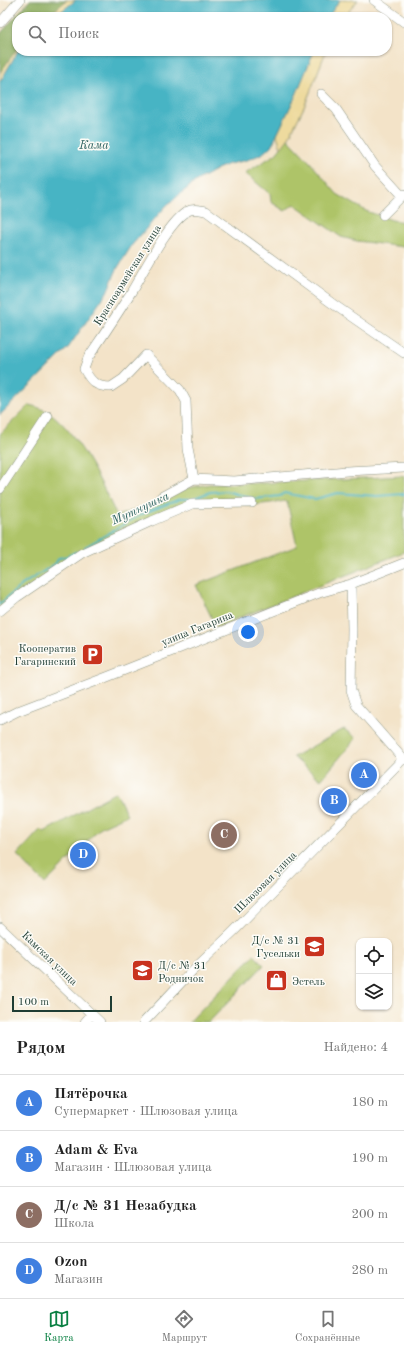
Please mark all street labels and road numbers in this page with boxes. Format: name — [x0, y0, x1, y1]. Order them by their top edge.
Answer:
street label: Красноармейская улица — [93, 223, 164, 328]
street label: улица Гагарина — [160, 610, 235, 649]
street label: Шлюзовая улица — [233, 849, 300, 916]
street label: Камская улица — [19, 930, 79, 989]

